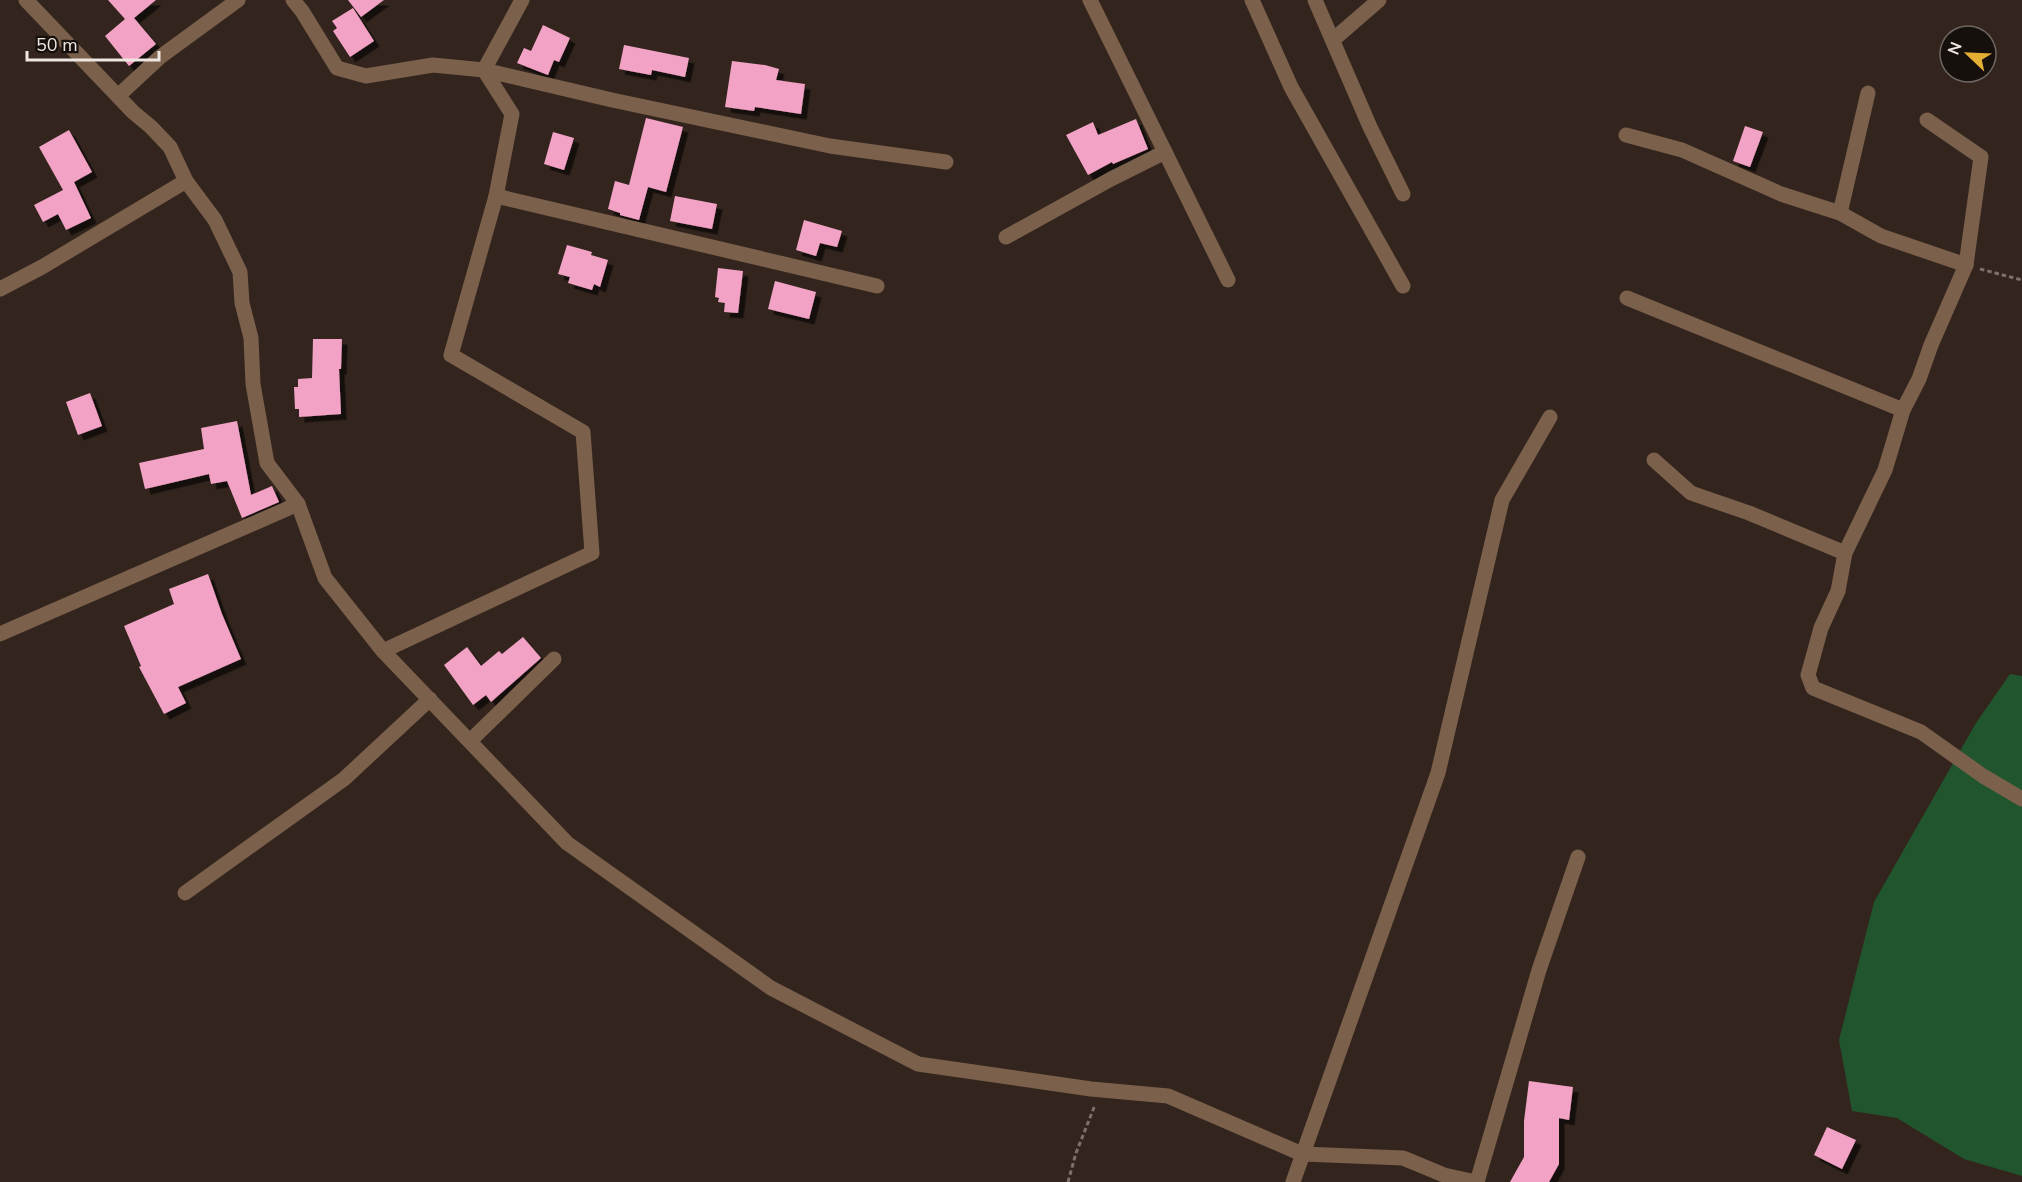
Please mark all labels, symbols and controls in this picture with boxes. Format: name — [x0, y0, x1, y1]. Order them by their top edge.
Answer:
scale bar — [27, 24, 159, 62]
north arrow — [1938, 24, 1998, 84]
text: 50 m — [36, 33, 78, 57]
text: N — [1943, 39, 1968, 58]

